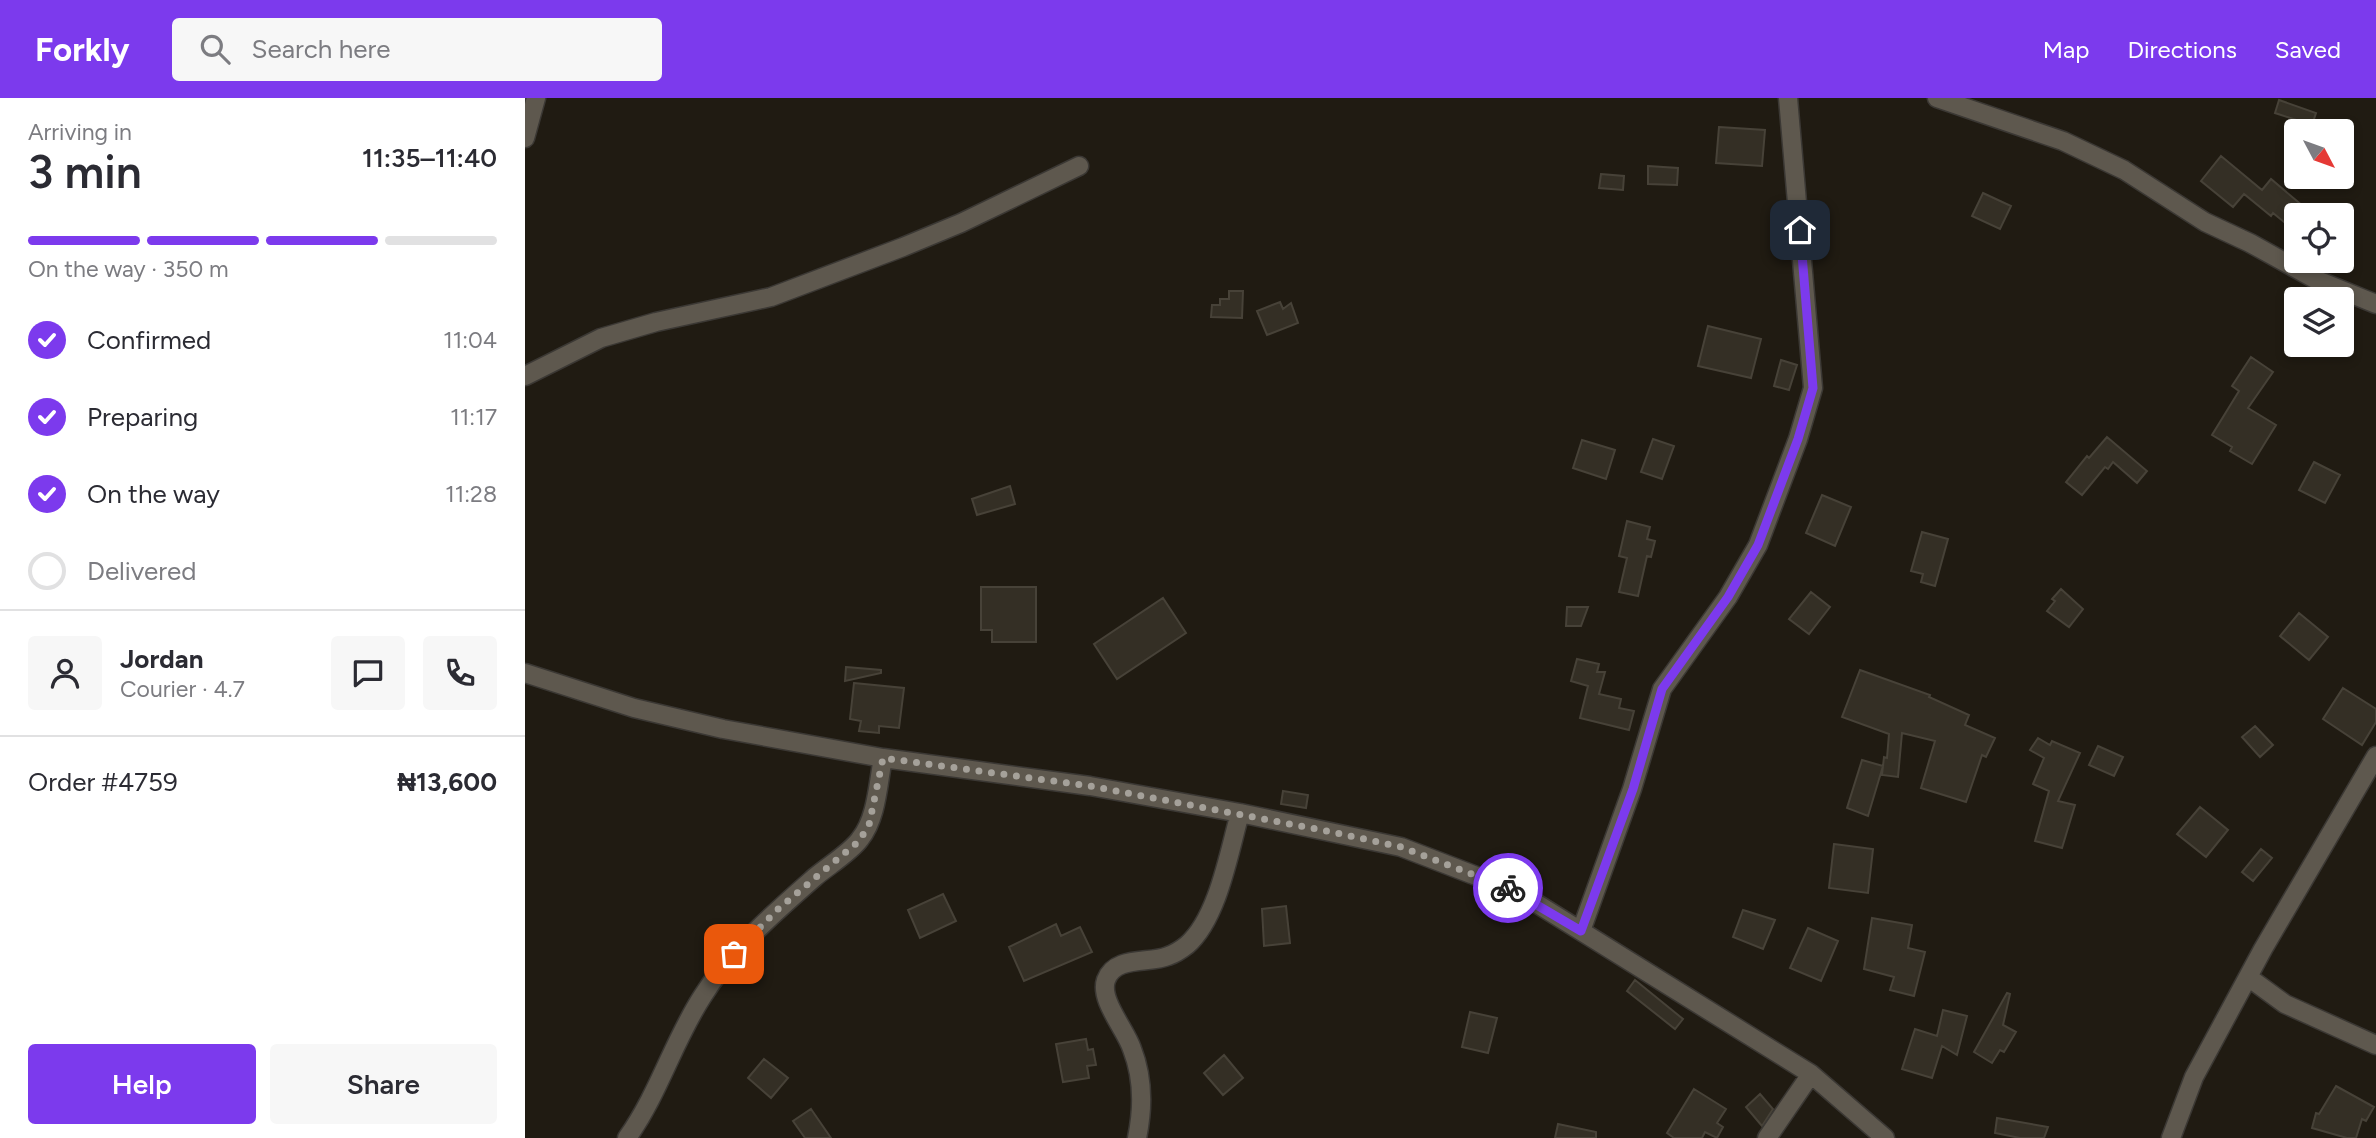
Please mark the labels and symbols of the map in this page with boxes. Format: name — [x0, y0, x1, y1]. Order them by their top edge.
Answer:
north arrow — [2284, 119, 2354, 189]
pin — [1770, 200, 1830, 260]
courier — [1473, 853, 1543, 923]
pin — [704, 924, 764, 984]

